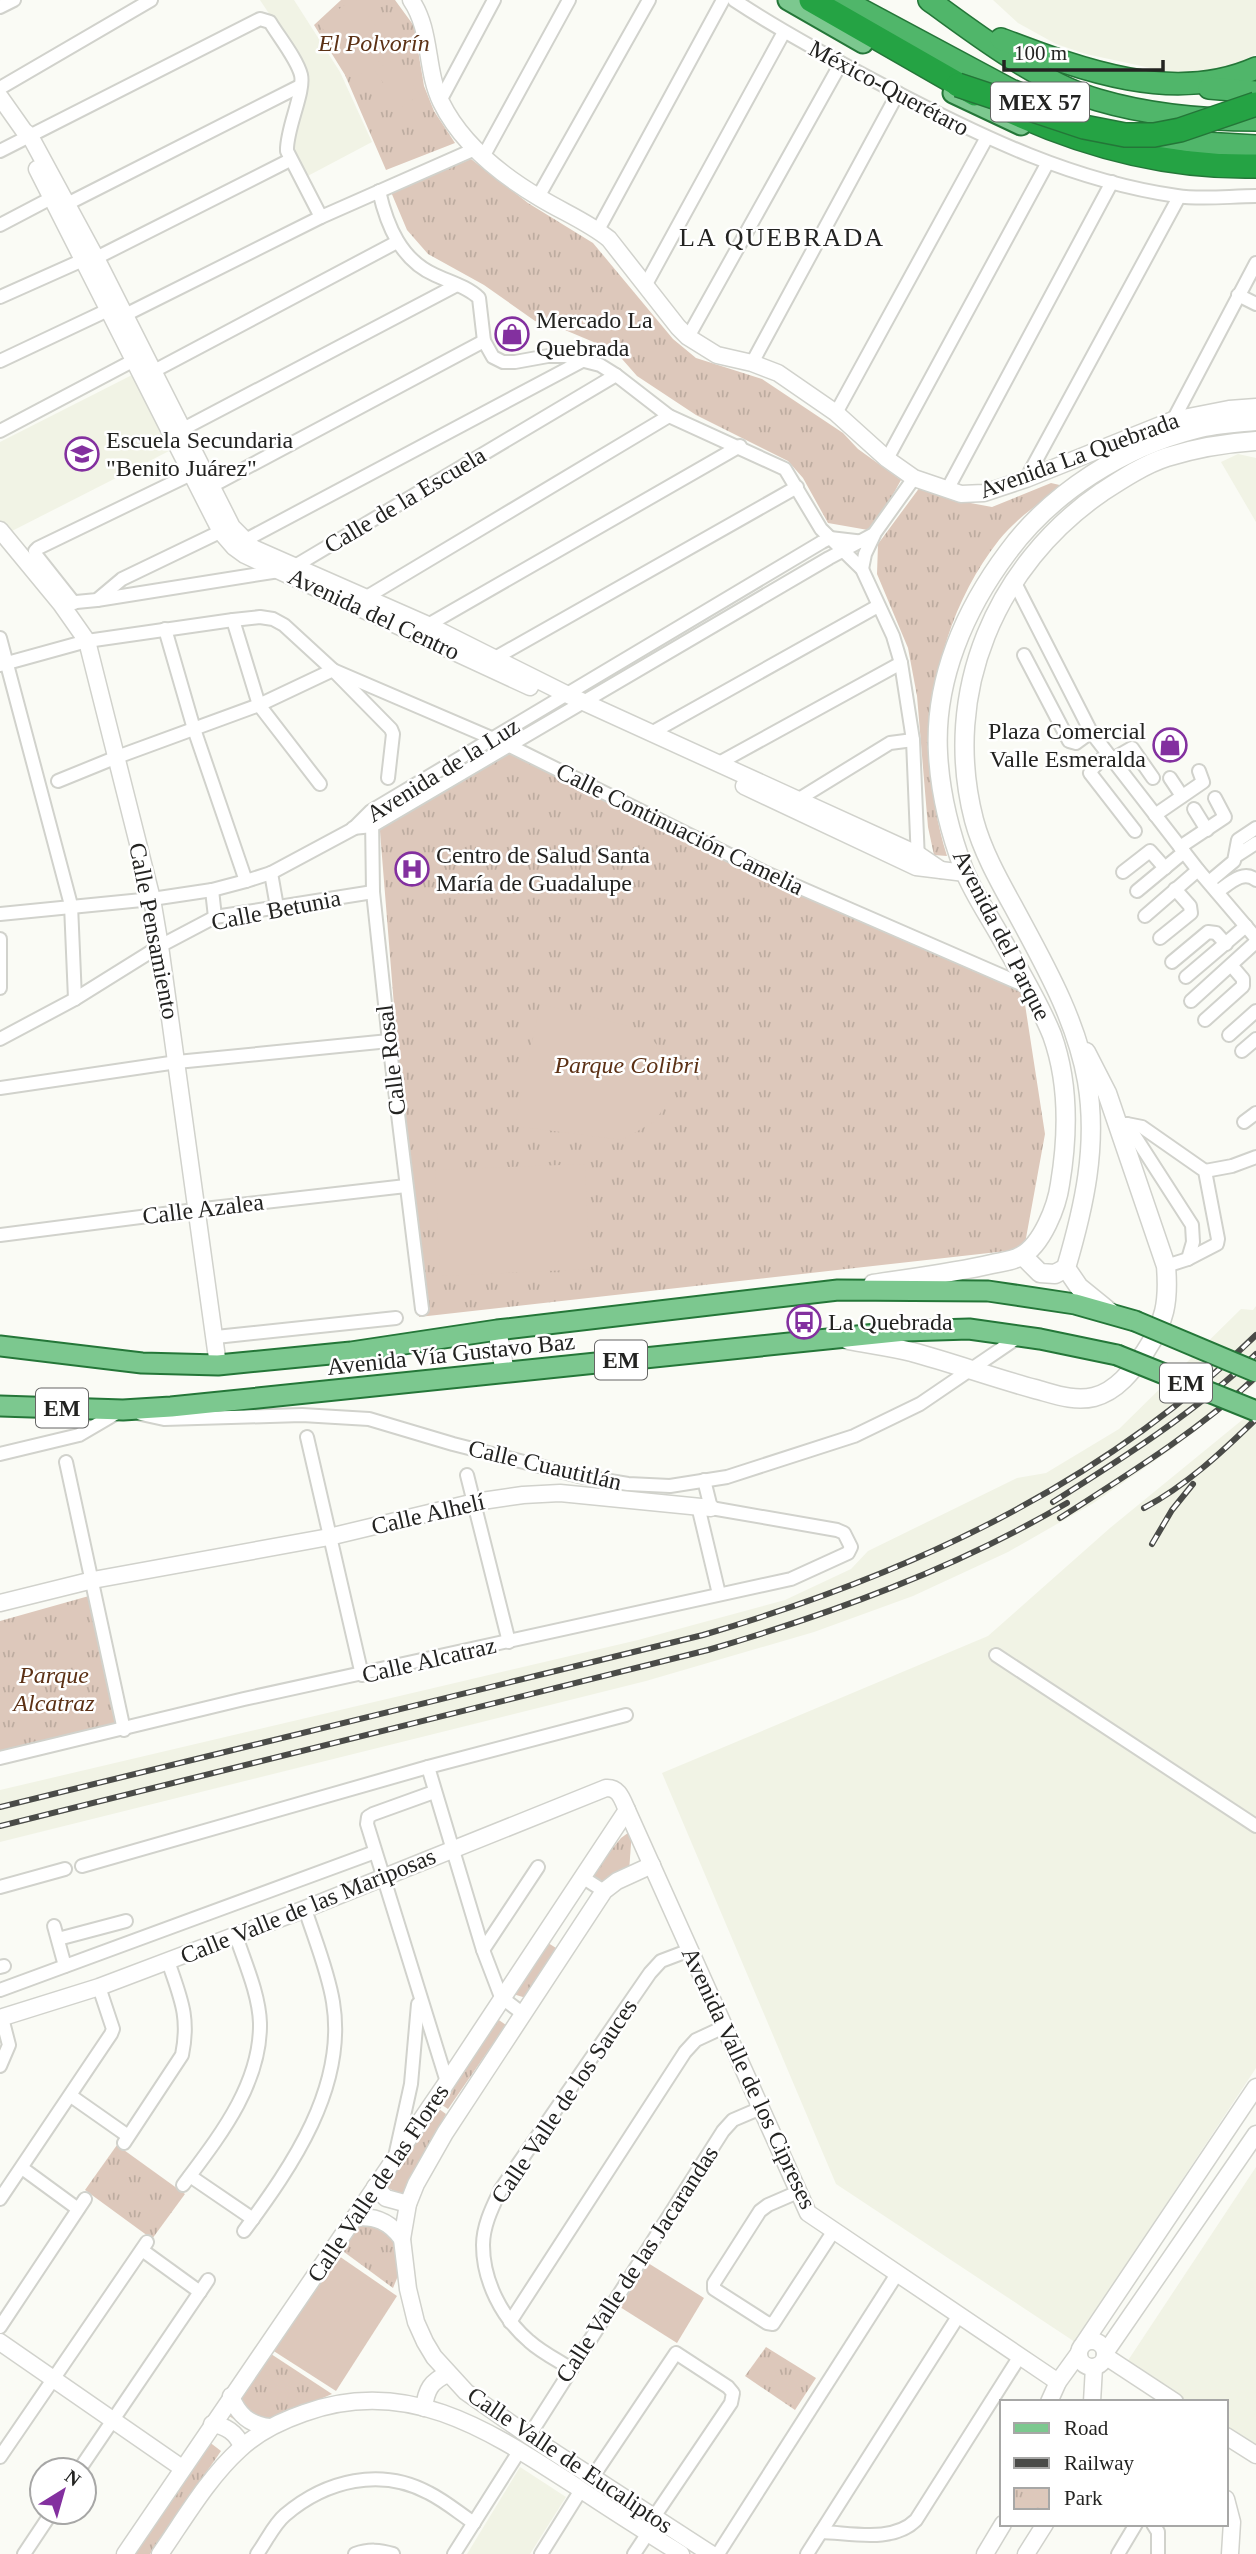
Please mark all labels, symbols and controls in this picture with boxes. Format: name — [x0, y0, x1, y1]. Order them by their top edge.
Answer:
scale bar — [1004, 28, 1163, 72]
park label: El Polvorín — [317, 30, 430, 56]
street label: México-Querétaro — [805, 35, 973, 141]
text: 100 m — [1014, 41, 1067, 65]
road number: MEX 57 — [991, 82, 1089, 122]
district label: LA QUEBRADA — [679, 223, 885, 252]
place label: Mercado La Quebrada — [536, 307, 653, 361]
shop icon: Mercado La Quebrada — [493, 315, 531, 353]
street label: Avenida La Quebrada — [976, 407, 1182, 503]
place label: Escuela Secundaria "Benito Juárez" — [106, 427, 294, 481]
school or university icon: Escuela Secundaria "Benito Juárez" — [63, 435, 101, 473]
street label: Calle de la Escuela — [320, 441, 491, 558]
street label: Avenida del Centro — [284, 563, 464, 665]
street label: Avenida de la Luz — [362, 713, 524, 827]
place label: Plaza Comercial Valle Esmeralda — [988, 718, 1146, 772]
shop icon: Plaza Comercial Valle Esmeralda — [1151, 726, 1189, 764]
street label: Calle Continuación Camelia — [552, 758, 808, 900]
street label: Calle Pensamiento — [124, 841, 184, 1021]
place label: Centro de Salud Santa María de Guadalupe — [436, 842, 650, 896]
street label: Avenida del Parque — [948, 846, 1056, 1024]
hospital icon: Centro de Salud Santa María de Guadalupe — [393, 850, 431, 888]
street label: Calle Betunia — [209, 885, 343, 935]
street label: Calle Rosal — [371, 1003, 411, 1117]
park label: Parque Colibri — [553, 1052, 700, 1078]
street label: Calle Azalea — [141, 1189, 265, 1229]
bus stop icon: La Quebrada — [785, 1303, 823, 1341]
place label: La Quebrada — [828, 1309, 953, 1335]
street label: Avenida Vía Gustavo Baz — [326, 1328, 576, 1380]
road number: EM — [595, 1340, 647, 1380]
road number: EM — [1160, 1364, 1212, 1402]
road number: EM — [36, 1388, 88, 1428]
street label: Calle Cuautitlán — [466, 1435, 624, 1495]
street label: Calle Alhelí — [369, 1488, 487, 1540]
street label: Calle Alcatraz — [360, 1632, 498, 1688]
park label: Parque Alcatraz — [11, 1662, 95, 1716]
street label: Calle Valle de las Mariposas — [177, 1843, 439, 1969]
street label: Avenida Valle de los Cipreses — [677, 1943, 821, 2213]
street label: Calle Valle de los Sauces — [486, 1994, 642, 2208]
street label: Calle Valle de las Flores — [302, 2079, 454, 2287]
street label: Calle Valle de las Jacarandas — [551, 2141, 723, 2387]
street label: Calle Valle de Eucaliptos — [463, 2382, 677, 2538]
legend — [1000, 2400, 1228, 2526]
text: Road — [1064, 2416, 1109, 2440]
text: Railway — [1064, 2451, 1134, 2475]
north arrow — [28, 2456, 98, 2526]
text: N — [61, 2465, 85, 2491]
text: Park — [1064, 2486, 1103, 2510]

